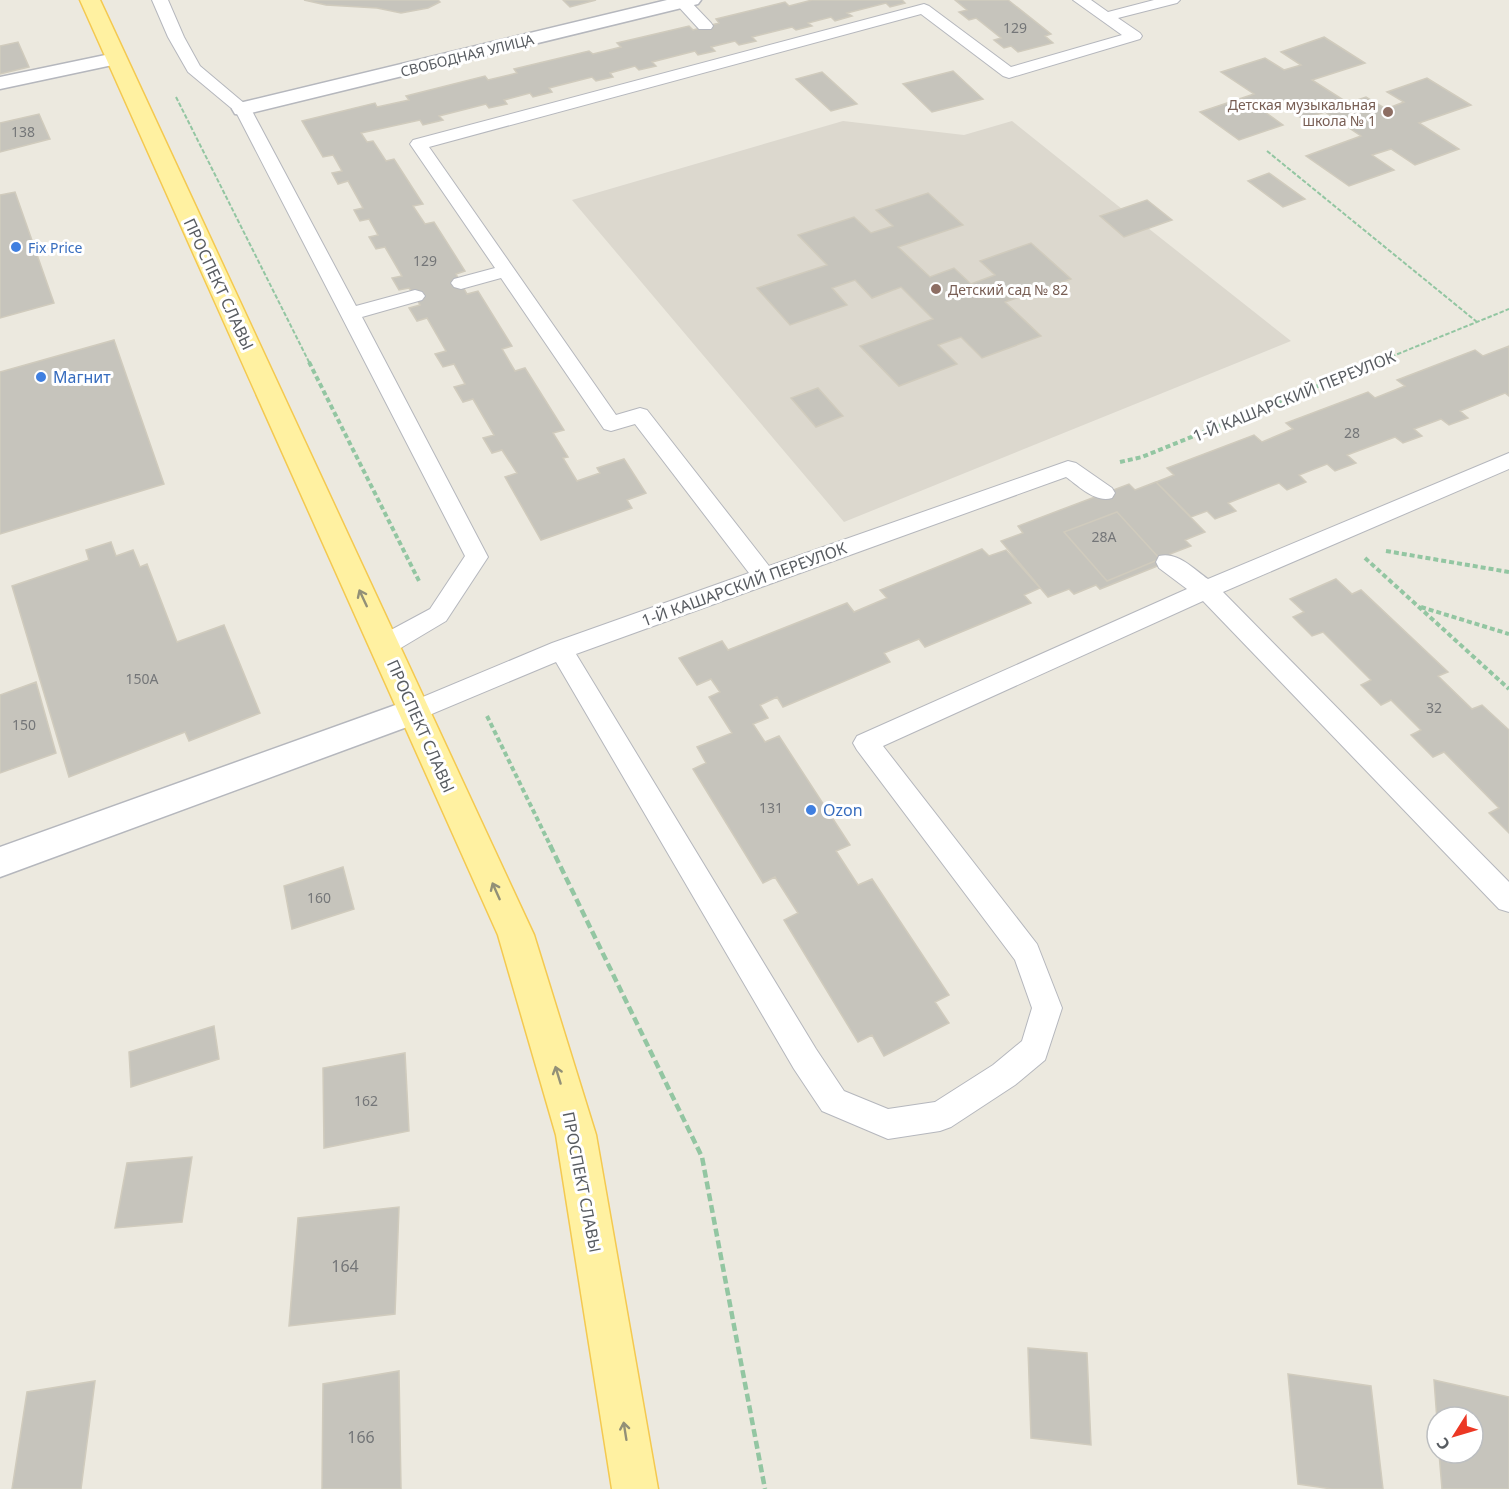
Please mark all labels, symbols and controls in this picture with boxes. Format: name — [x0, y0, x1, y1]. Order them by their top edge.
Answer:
house number: 129 — [1003, 18, 1027, 37]
street label: СВОБОДНАЯ УЛИЦА — [398, 29, 536, 81]
place label: Детская музыкальная школа № 1 — [1228, 95, 1376, 130]
marker: Детская музыкальная школа № 1 — [1381, 105, 1395, 119]
house number: 138 — [11, 122, 35, 141]
street label: ПРОСПЕКТ СЛАВЫ — [179, 215, 259, 353]
place label: Fix Price — [28, 238, 83, 257]
marker: Fix Price — [9, 240, 23, 254]
house number: 129 — [413, 251, 437, 270]
place label: Детский сад № 82 — [948, 280, 1068, 299]
marker: Детский сад № 82 — [929, 282, 943, 296]
street label: 1-Й КАШАРСКИЙ ПЕРЕУЛОК — [1189, 345, 1399, 447]
place label: Магнит — [53, 366, 111, 388]
marker: Магнит — [34, 370, 48, 384]
house number: 28 — [1344, 423, 1360, 442]
house number: 28А — [1092, 527, 1117, 546]
street label: 1-Й КАШАРСКИЙ ПЕРЕУЛОК — [638, 537, 850, 631]
one-way arrow — [357, 590, 369, 608]
street label: ПРОСПЕКТ СЛАВЫ — [382, 656, 460, 796]
house number: 150А — [126, 669, 159, 688]
house number: 32 — [1426, 698, 1442, 717]
house number: 150 — [12, 715, 36, 734]
house number: 131 — [759, 798, 783, 817]
place label: Ozon — [823, 799, 863, 821]
marker: Ozon — [804, 803, 818, 817]
one-way arrow — [489, 882, 501, 900]
house number: 160 — [307, 888, 331, 907]
one-way arrow — [552, 1066, 563, 1085]
house number: 162 — [354, 1091, 378, 1110]
street label: ПРОСПЕКТ СЛАВЫ — [558, 1110, 606, 1254]
house number: 164 — [331, 1255, 359, 1277]
north arrow — [1425, 1405, 1485, 1465]
one-way arrow — [619, 1422, 630, 1442]
house number: 166 — [347, 1426, 375, 1448]
text: С — [1431, 1433, 1455, 1455]

